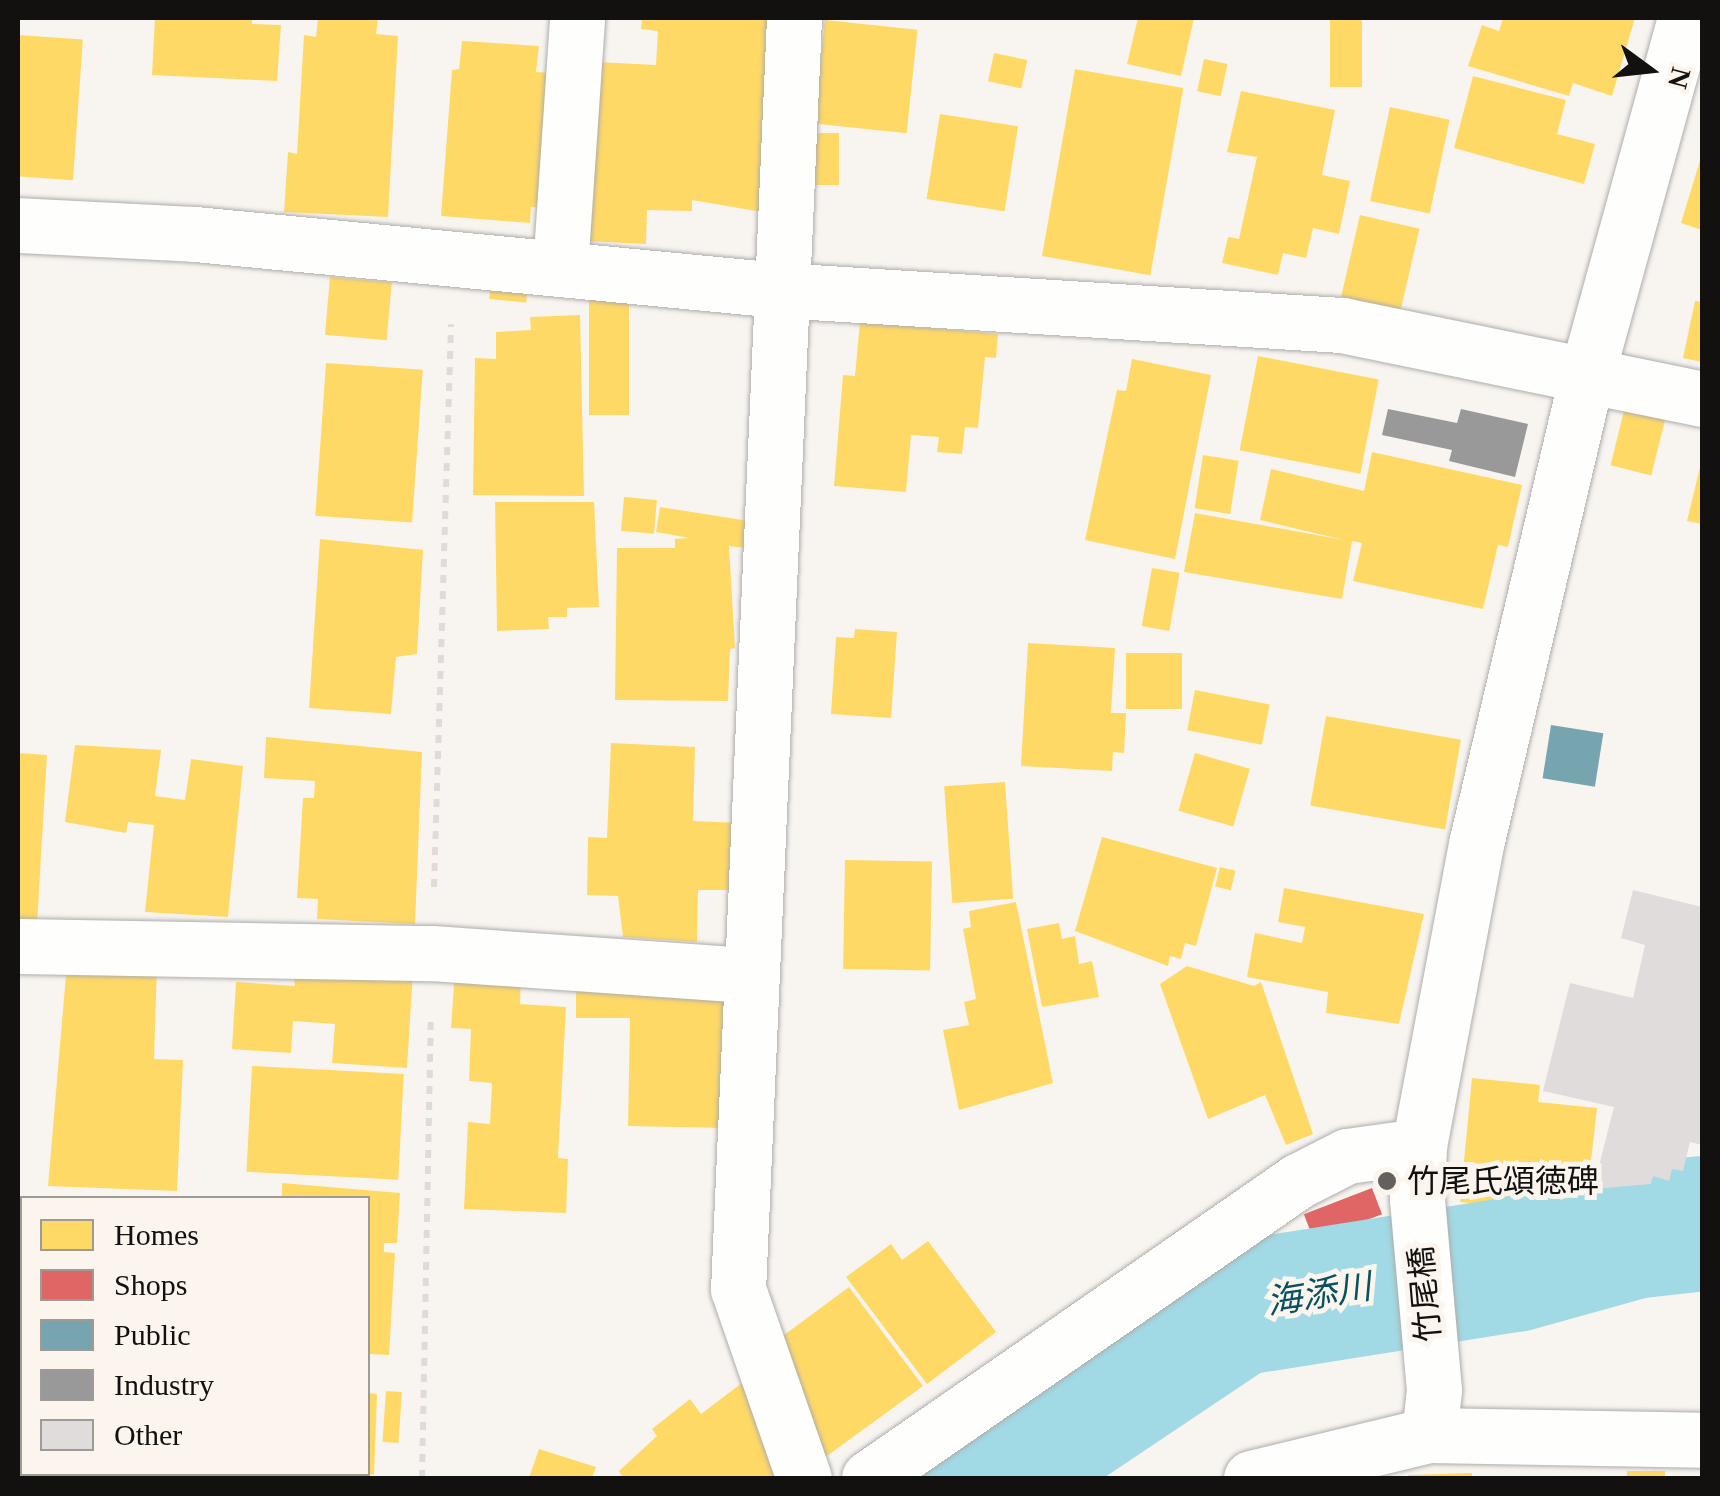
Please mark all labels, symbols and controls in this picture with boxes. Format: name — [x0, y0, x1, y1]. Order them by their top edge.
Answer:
north arrow — [1600, 20, 1700, 120]
text: N — [1662, 64, 1697, 92]
place label: 竹尾氏頌徳碑 — [1407, 1162, 1599, 1200]
marker: 竹尾氏頌徳碑 — [1376, 1170, 1398, 1192]
legend — [20, 1196, 370, 1476]
text: Homes — [114, 1218, 199, 1251]
street label: 竹尾橋 — [1402, 1245, 1448, 1343]
water label: 海添川 — [1264, 1266, 1374, 1324]
text: Shops — [114, 1268, 187, 1301]
text: Public — [114, 1318, 191, 1351]
text: Industry — [114, 1368, 214, 1401]
text: Other — [114, 1418, 182, 1451]

